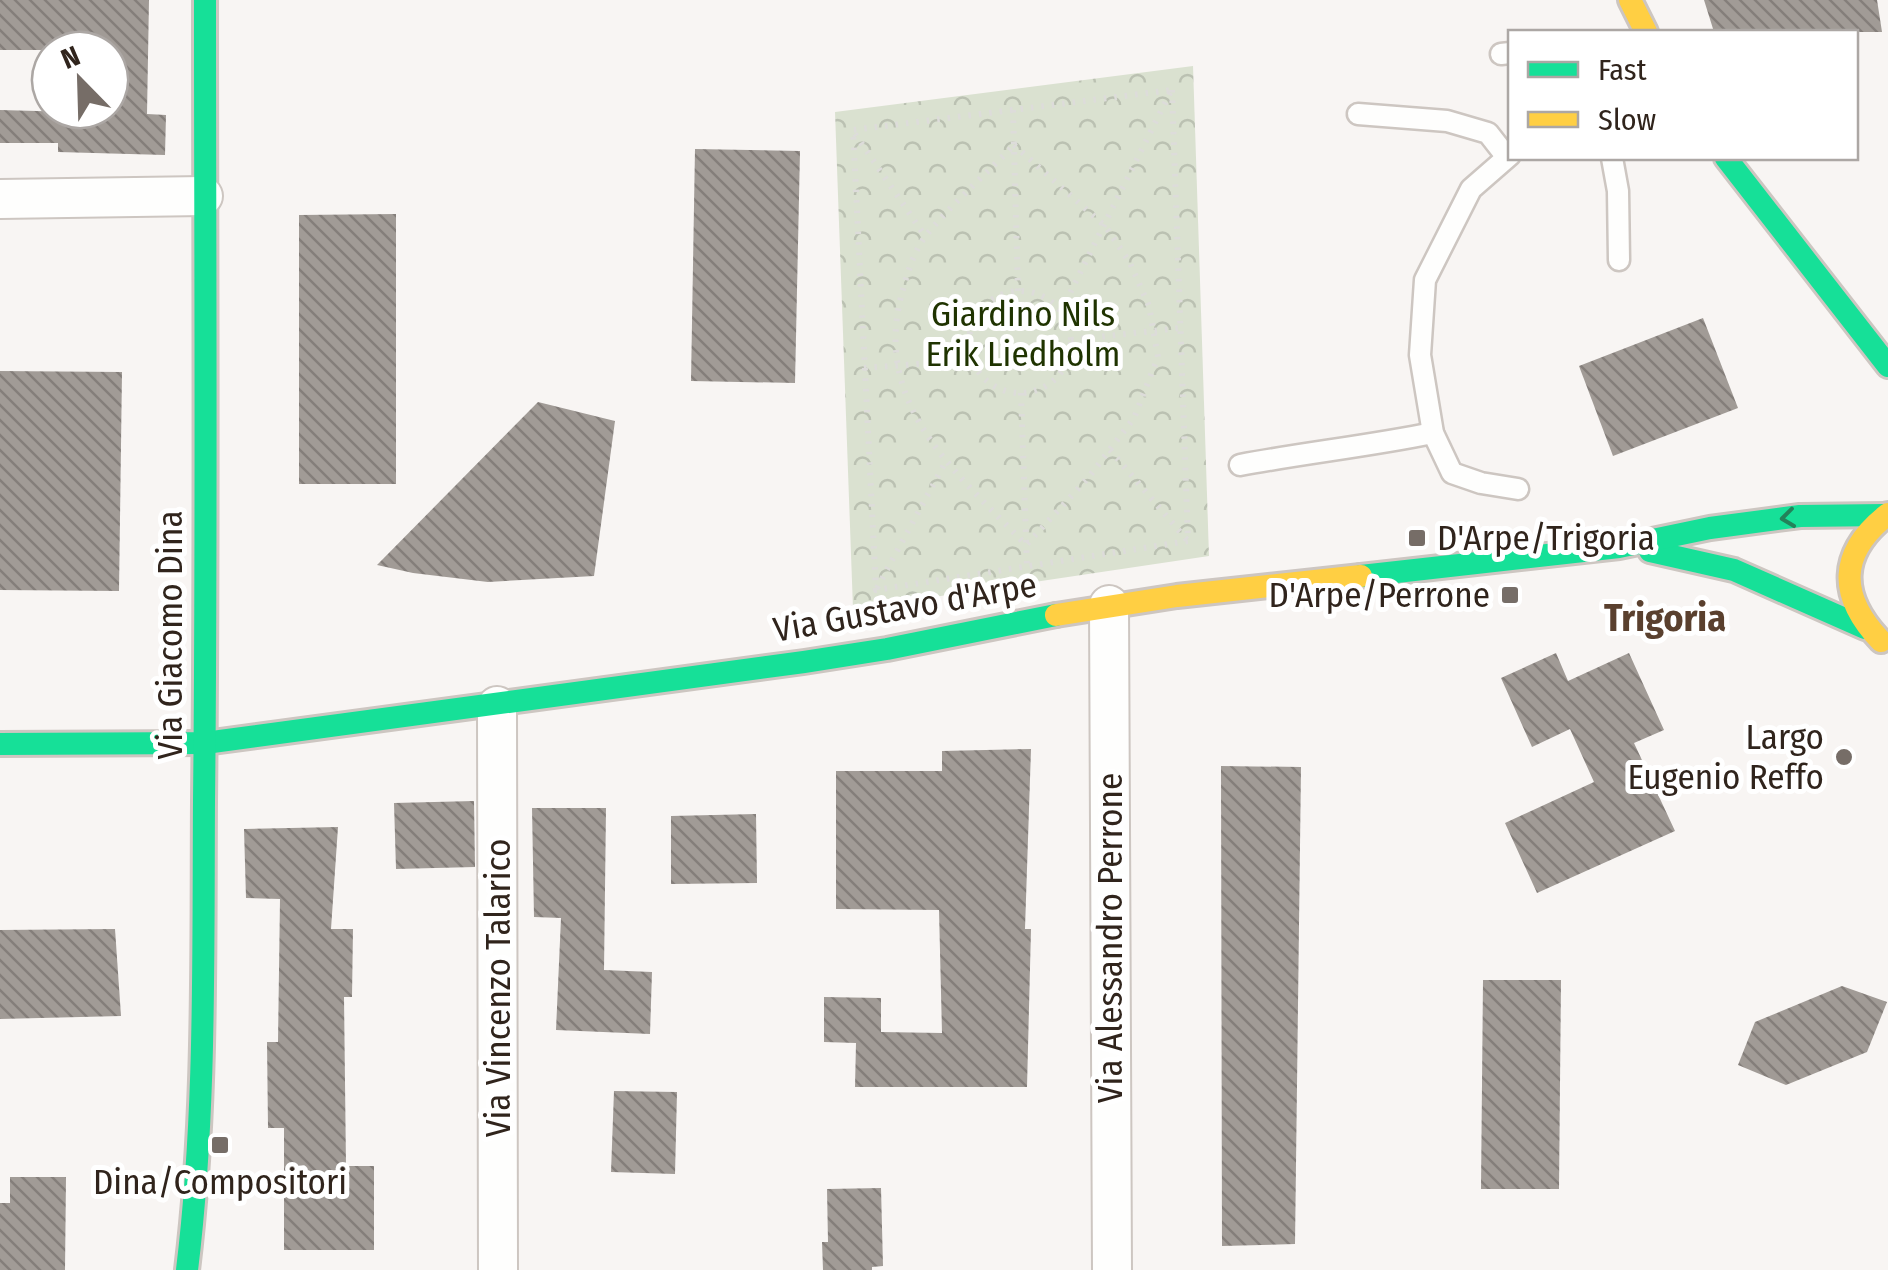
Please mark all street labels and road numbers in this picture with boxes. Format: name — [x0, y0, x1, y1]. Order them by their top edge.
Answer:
street label: Via Giacomo Dina — [149, 510, 191, 760]
street label: Via Gustavo d'Arpe — [770, 563, 1040, 651]
street label: Via Alessandro Perrone — [1089, 773, 1131, 1103]
street label: Via Vincenzo Talarico — [477, 839, 519, 1137]

